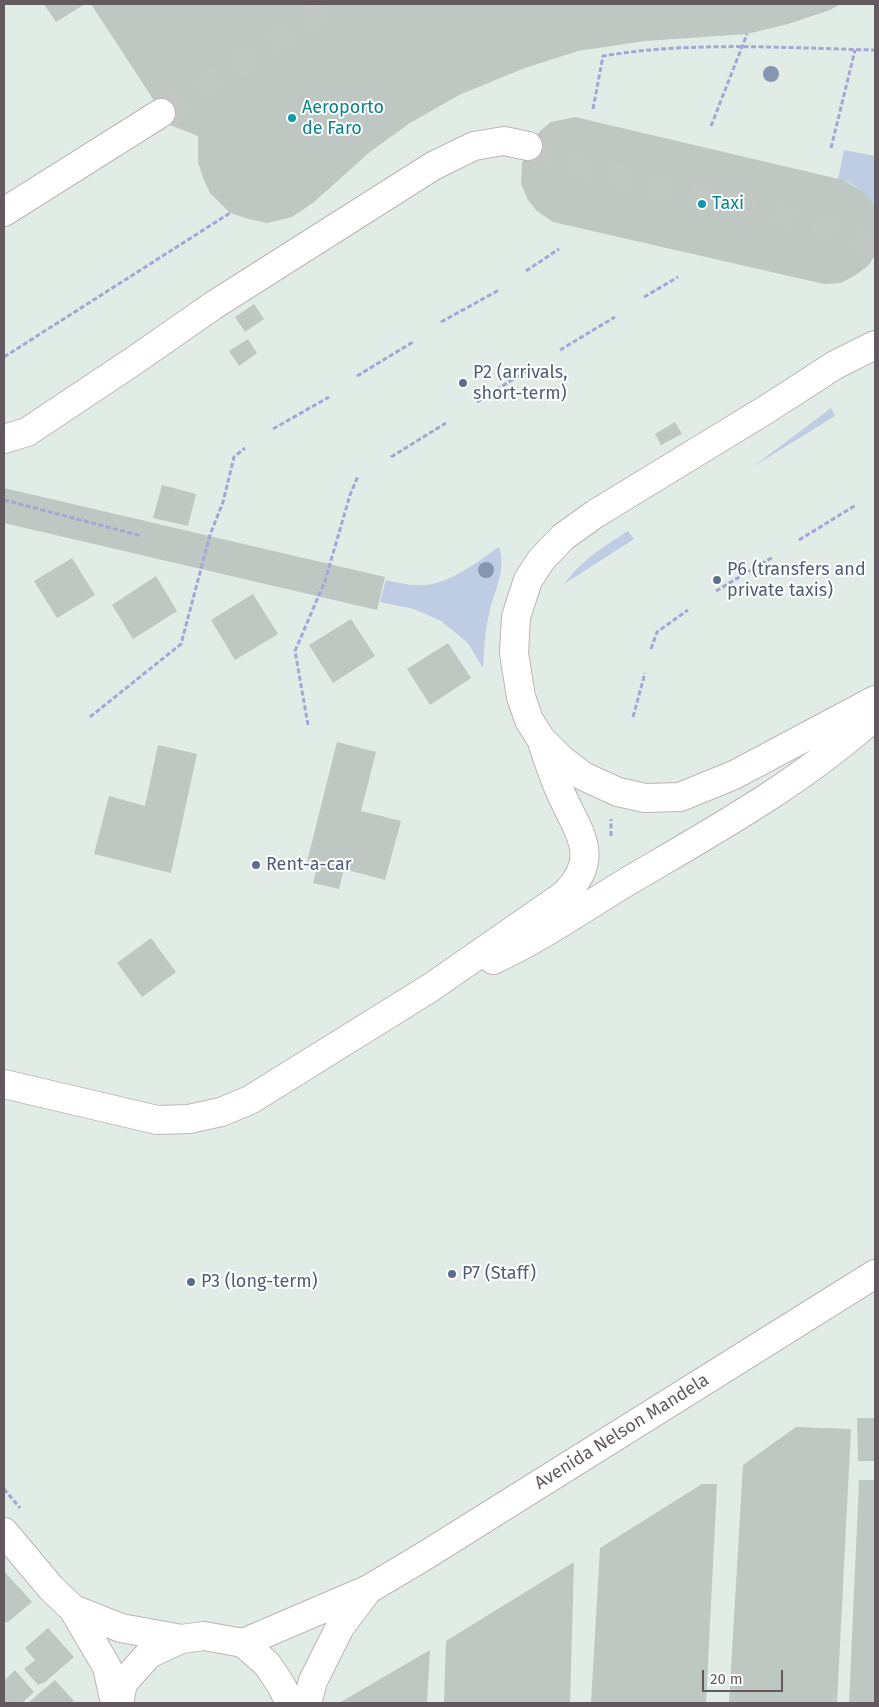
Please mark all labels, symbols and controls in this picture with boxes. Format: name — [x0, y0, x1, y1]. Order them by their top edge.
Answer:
place label: Aeroporto de Faro — [302, 97, 384, 140]
marker: Aeroporto de Faro — [286, 112, 298, 124]
place label: Taxi — [712, 193, 744, 215]
marker: Taxi — [696, 198, 708, 210]
place label: P2 (arrivals, short-term) — [473, 362, 567, 404]
marker: P2 (arrivals, short-term) — [457, 377, 469, 389]
place label: P6 (transfers and private taxis) — [727, 559, 866, 602]
marker: P6 (transfers and private taxis) — [711, 574, 723, 586]
place label: Rent-a-car — [266, 854, 352, 876]
marker: Rent-a-car — [250, 859, 262, 871]
place label: P7 (Staff) — [462, 1263, 536, 1285]
marker: P7 (Staff) — [446, 1268, 458, 1280]
place label: P3 (long-term) — [201, 1271, 318, 1293]
marker: P3 (long-term) — [185, 1276, 197, 1288]
street label: Avenida Nelson Mandela — [531, 1369, 713, 1495]
scale bar — [704, 1660, 785, 1692]
text: 20 m — [710, 1670, 743, 1688]

